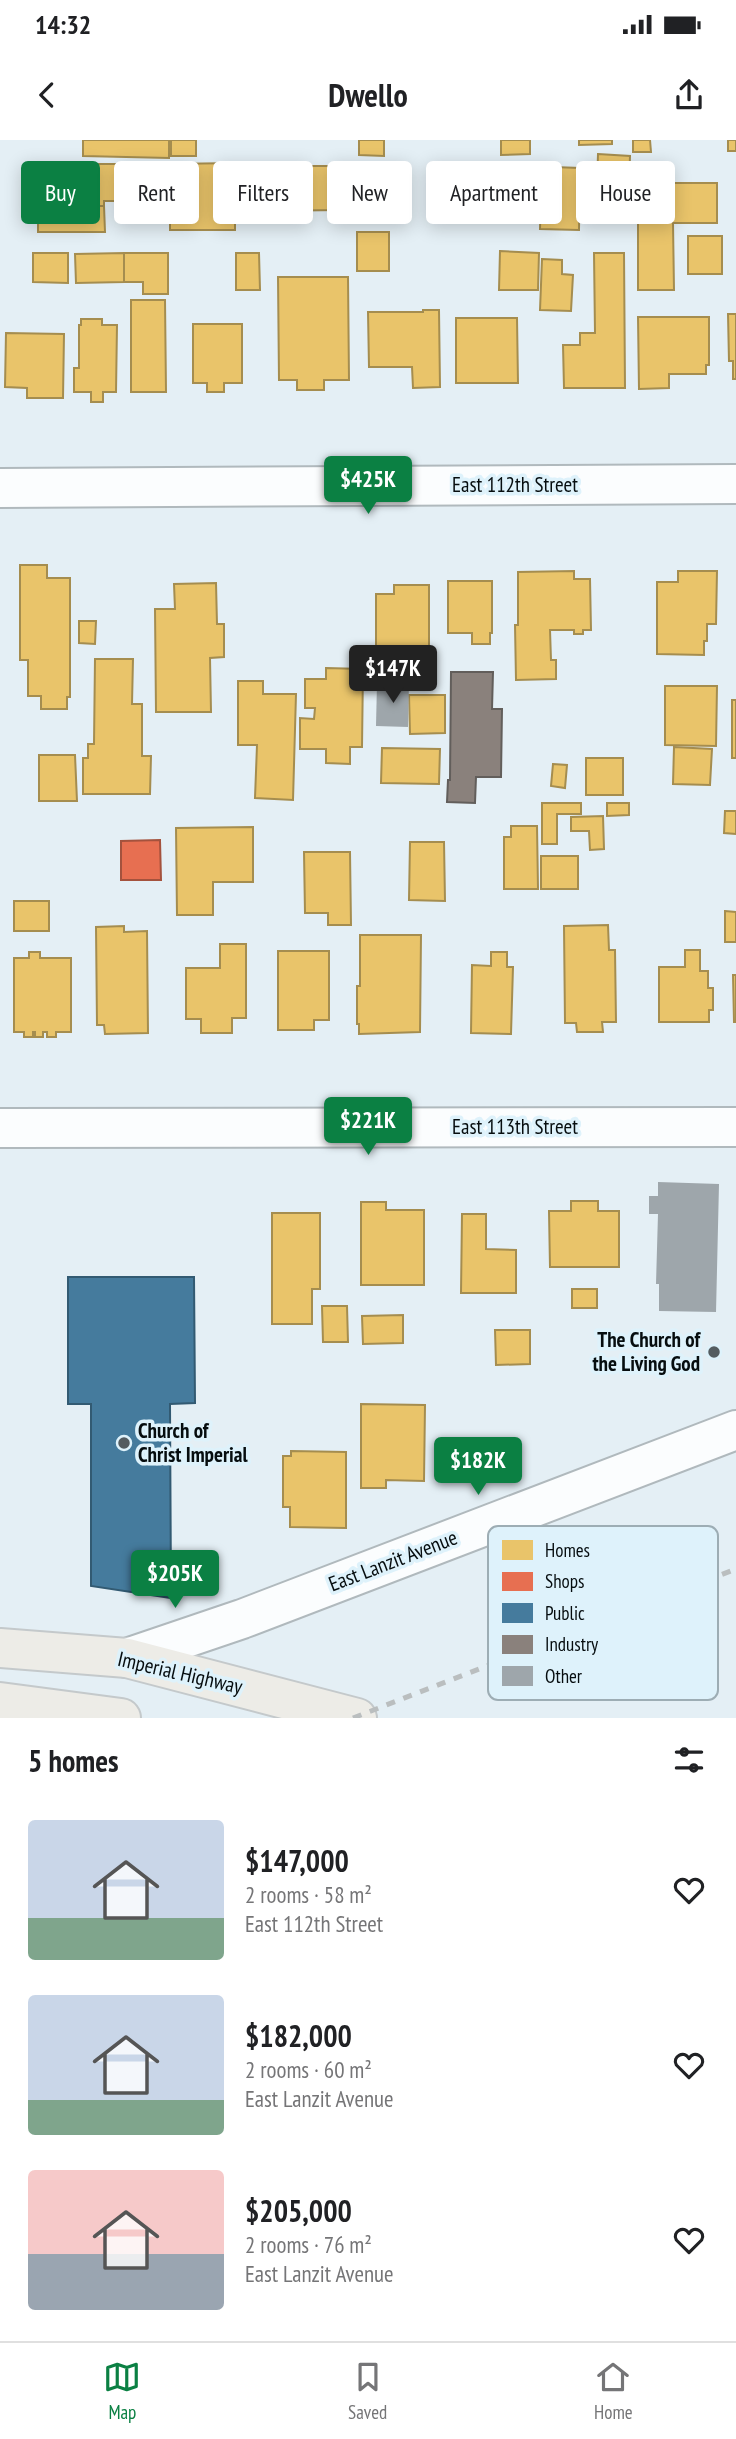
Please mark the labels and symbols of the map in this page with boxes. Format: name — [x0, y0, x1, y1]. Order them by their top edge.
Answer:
pin: $425K — [319, 456, 417, 516]
street label: East 112th Street — [452, 471, 578, 498]
pin: $147K — [344, 645, 442, 705]
pin: $221K — [319, 1098, 417, 1157]
street label: East 113th Street — [452, 1113, 578, 1140]
place label: The Church of the Living God — [592, 1326, 701, 1377]
marker: The Church of the Living God — [706, 1344, 722, 1360]
place label: Church of Christ Imperial — [138, 1417, 249, 1468]
marker: Church of Christ Imperial — [116, 1435, 132, 1451]
pin: $182K — [429, 1438, 527, 1497]
street label: East Lanzit Avenue — [325, 1524, 461, 1597]
legend — [488, 1526, 718, 1700]
text: Homes — [545, 1538, 590, 1562]
pin: $205K — [126, 1550, 224, 1610]
text: Shops — [545, 1569, 584, 1593]
text: Public — [545, 1601, 585, 1625]
text: Industry — [545, 1632, 599, 1656]
street label: Imperial Highway — [115, 1645, 245, 1700]
text: Other — [545, 1664, 583, 1688]

